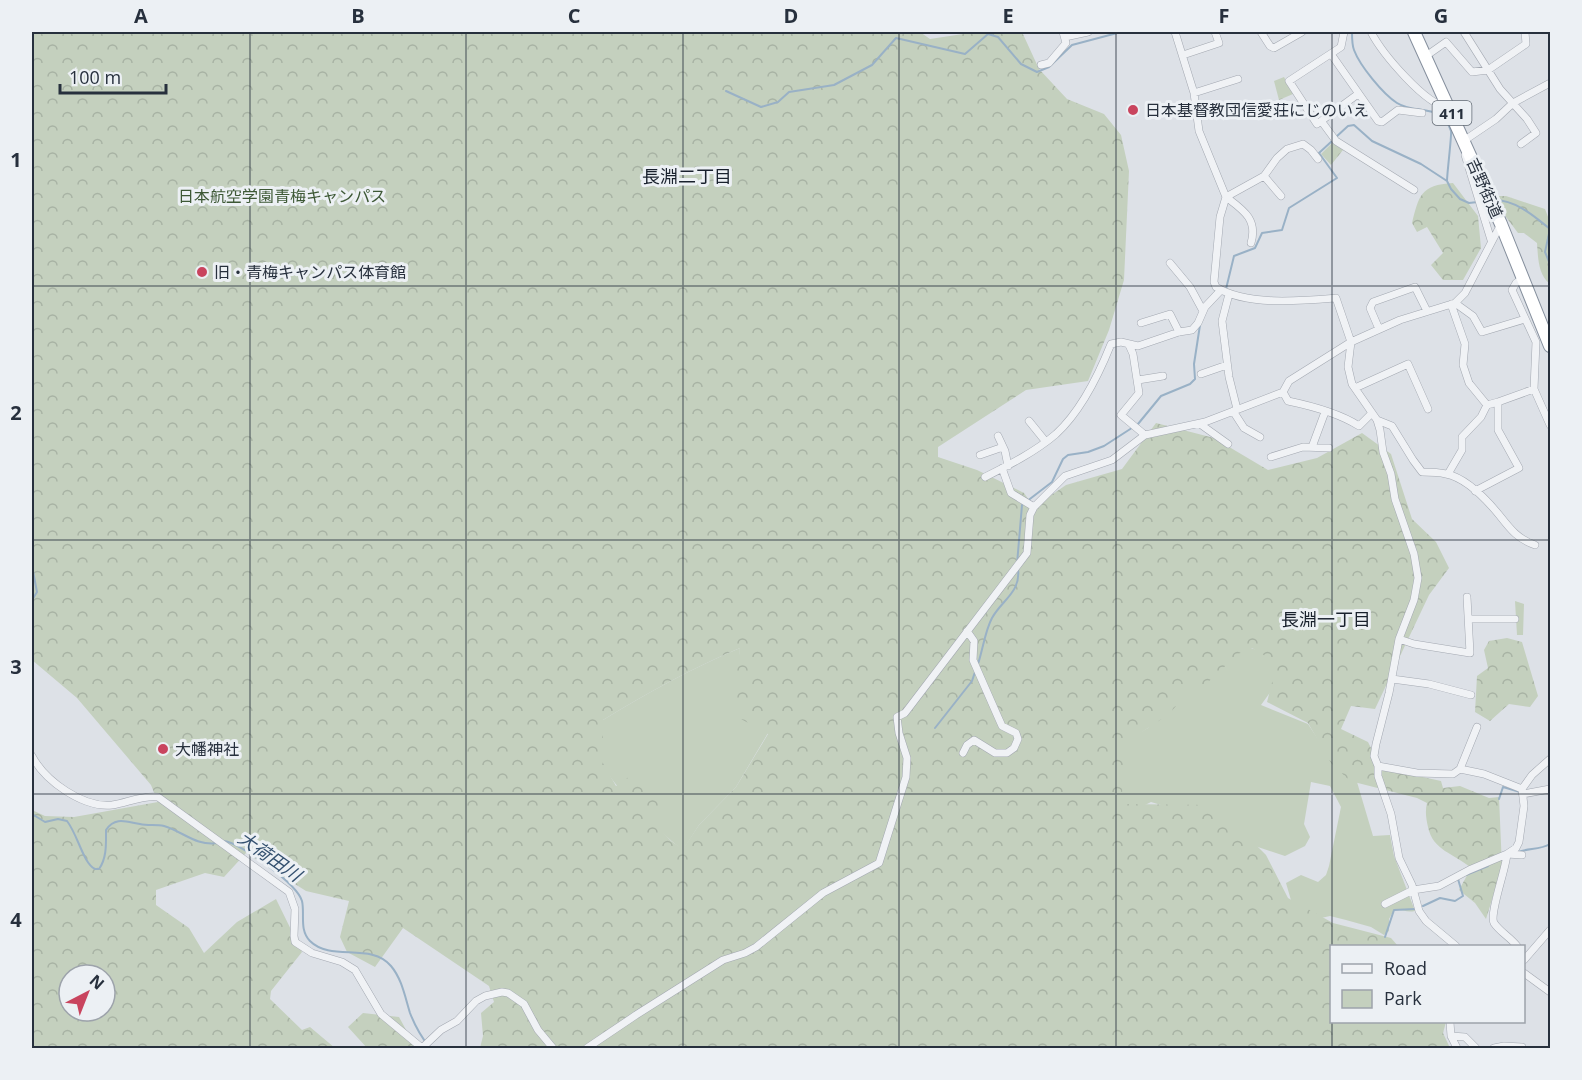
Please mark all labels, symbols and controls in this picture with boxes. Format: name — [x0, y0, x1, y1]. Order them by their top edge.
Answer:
text: A — [134, 2, 148, 29]
text: B — [351, 2, 365, 29]
text: C — [568, 2, 581, 29]
text: D — [784, 2, 798, 29]
text: E — [1002, 2, 1014, 29]
text: F — [1219, 2, 1229, 29]
text: G — [1434, 2, 1448, 29]
scale bar — [60, 57, 166, 95]
text: 100 m — [69, 65, 121, 89]
place label: 日本基督教団信愛荘にじのいえ — [1145, 99, 1369, 121]
road number: 411 — [1432, 101, 1472, 125]
marker: 日本基督教団信愛荘にじのいえ — [1126, 103, 1140, 117]
text: 1 — [10, 146, 22, 173]
street label: 吉野街道 — [1462, 154, 1508, 222]
district label: 長淵二丁目 — [642, 164, 732, 188]
park label: 日本航空学園青梅キャンパス — [178, 185, 386, 207]
place label: 旧・青梅キャンパス体育館 — [214, 261, 406, 283]
marker: 旧・青梅キャンパス体育館 — [195, 265, 209, 279]
text: 2 — [10, 399, 22, 426]
district label: 長淵一丁目 — [1281, 607, 1371, 631]
text: 3 — [10, 653, 22, 680]
place label: 大幡神社 — [175, 738, 239, 760]
marker: 大幡神社 — [156, 742, 170, 756]
water label: 大荷田川 — [234, 826, 308, 888]
text: 4 — [10, 906, 22, 933]
legend — [1330, 945, 1525, 1023]
text: Road — [1384, 956, 1427, 980]
north arrow — [57, 963, 117, 1023]
text: N — [85, 969, 109, 994]
text: Park — [1384, 986, 1422, 1010]

